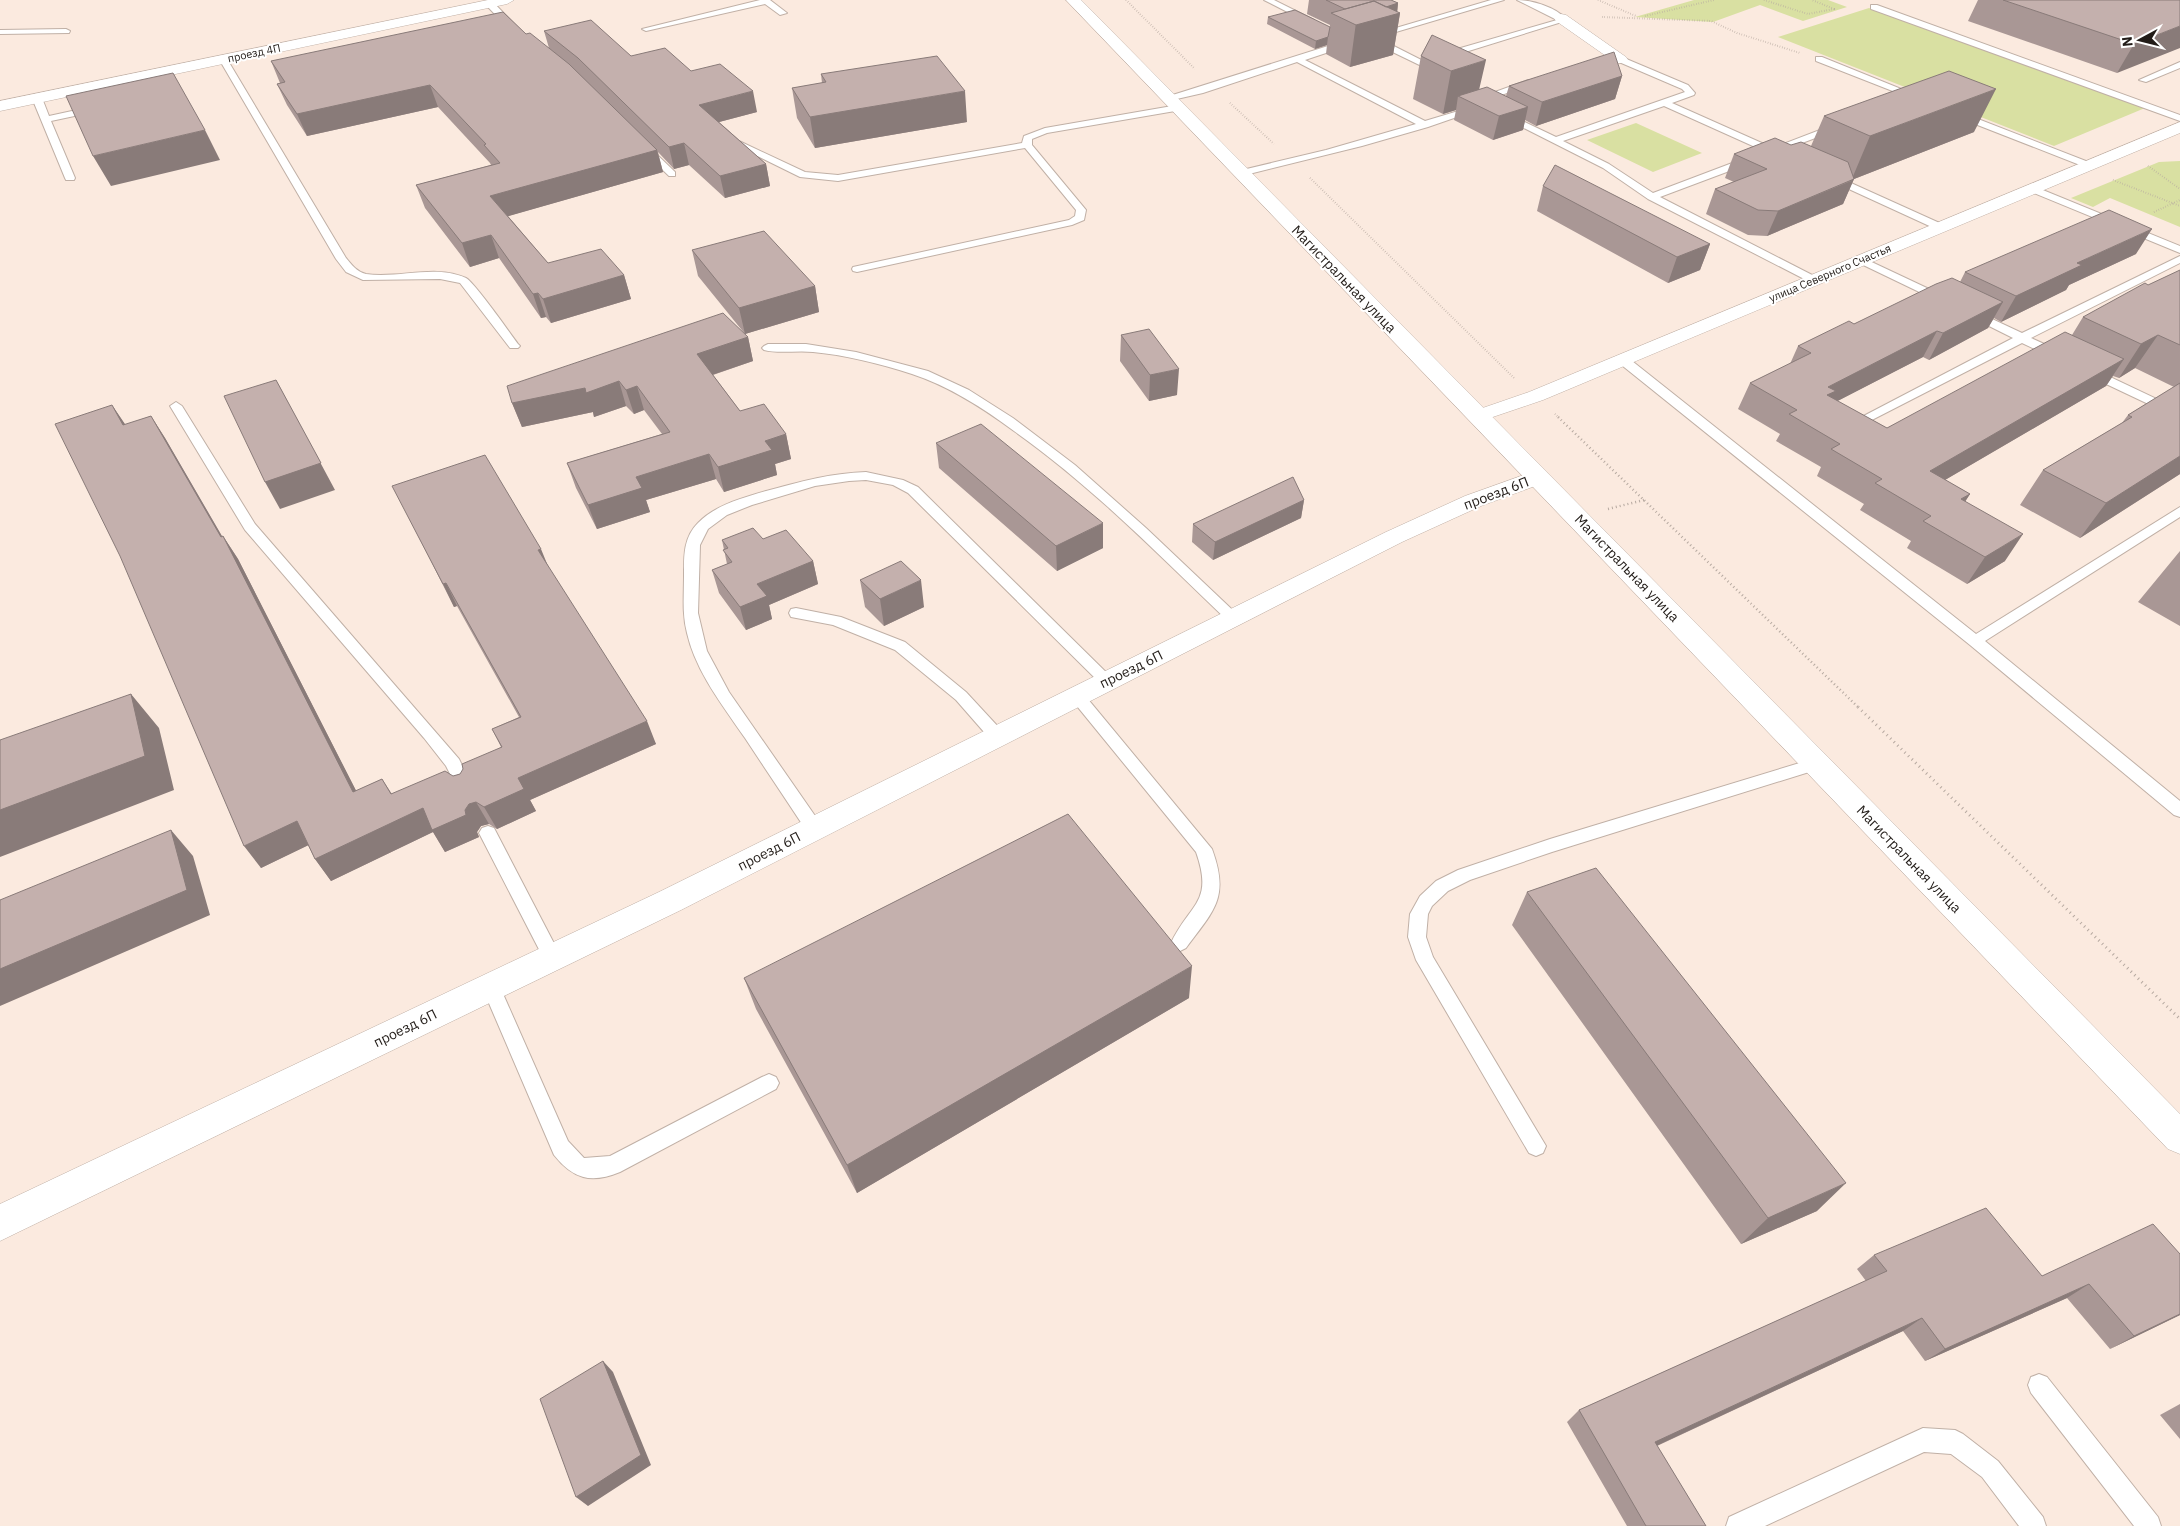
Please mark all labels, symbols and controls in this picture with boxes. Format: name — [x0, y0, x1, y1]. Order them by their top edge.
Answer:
north arrow — [2115, 15, 2165, 65]
text: N — [2118, 35, 2137, 48]
street label: проезд 4П — [226, 41, 282, 65]
street label: Магистральная улица — [1288, 221, 1401, 337]
street label: улица Северного Счастья — [1767, 241, 1893, 305]
street label: проезд 6П — [1461, 472, 1531, 514]
street label: Магистральная улица — [1571, 510, 1684, 626]
street label: проезд 6П — [1096, 646, 1166, 692]
street label: Магистральная улица — [1853, 801, 1966, 917]
street label: проезд 6П — [734, 827, 804, 875]
street label: проезд 6П — [370, 1005, 440, 1051]

